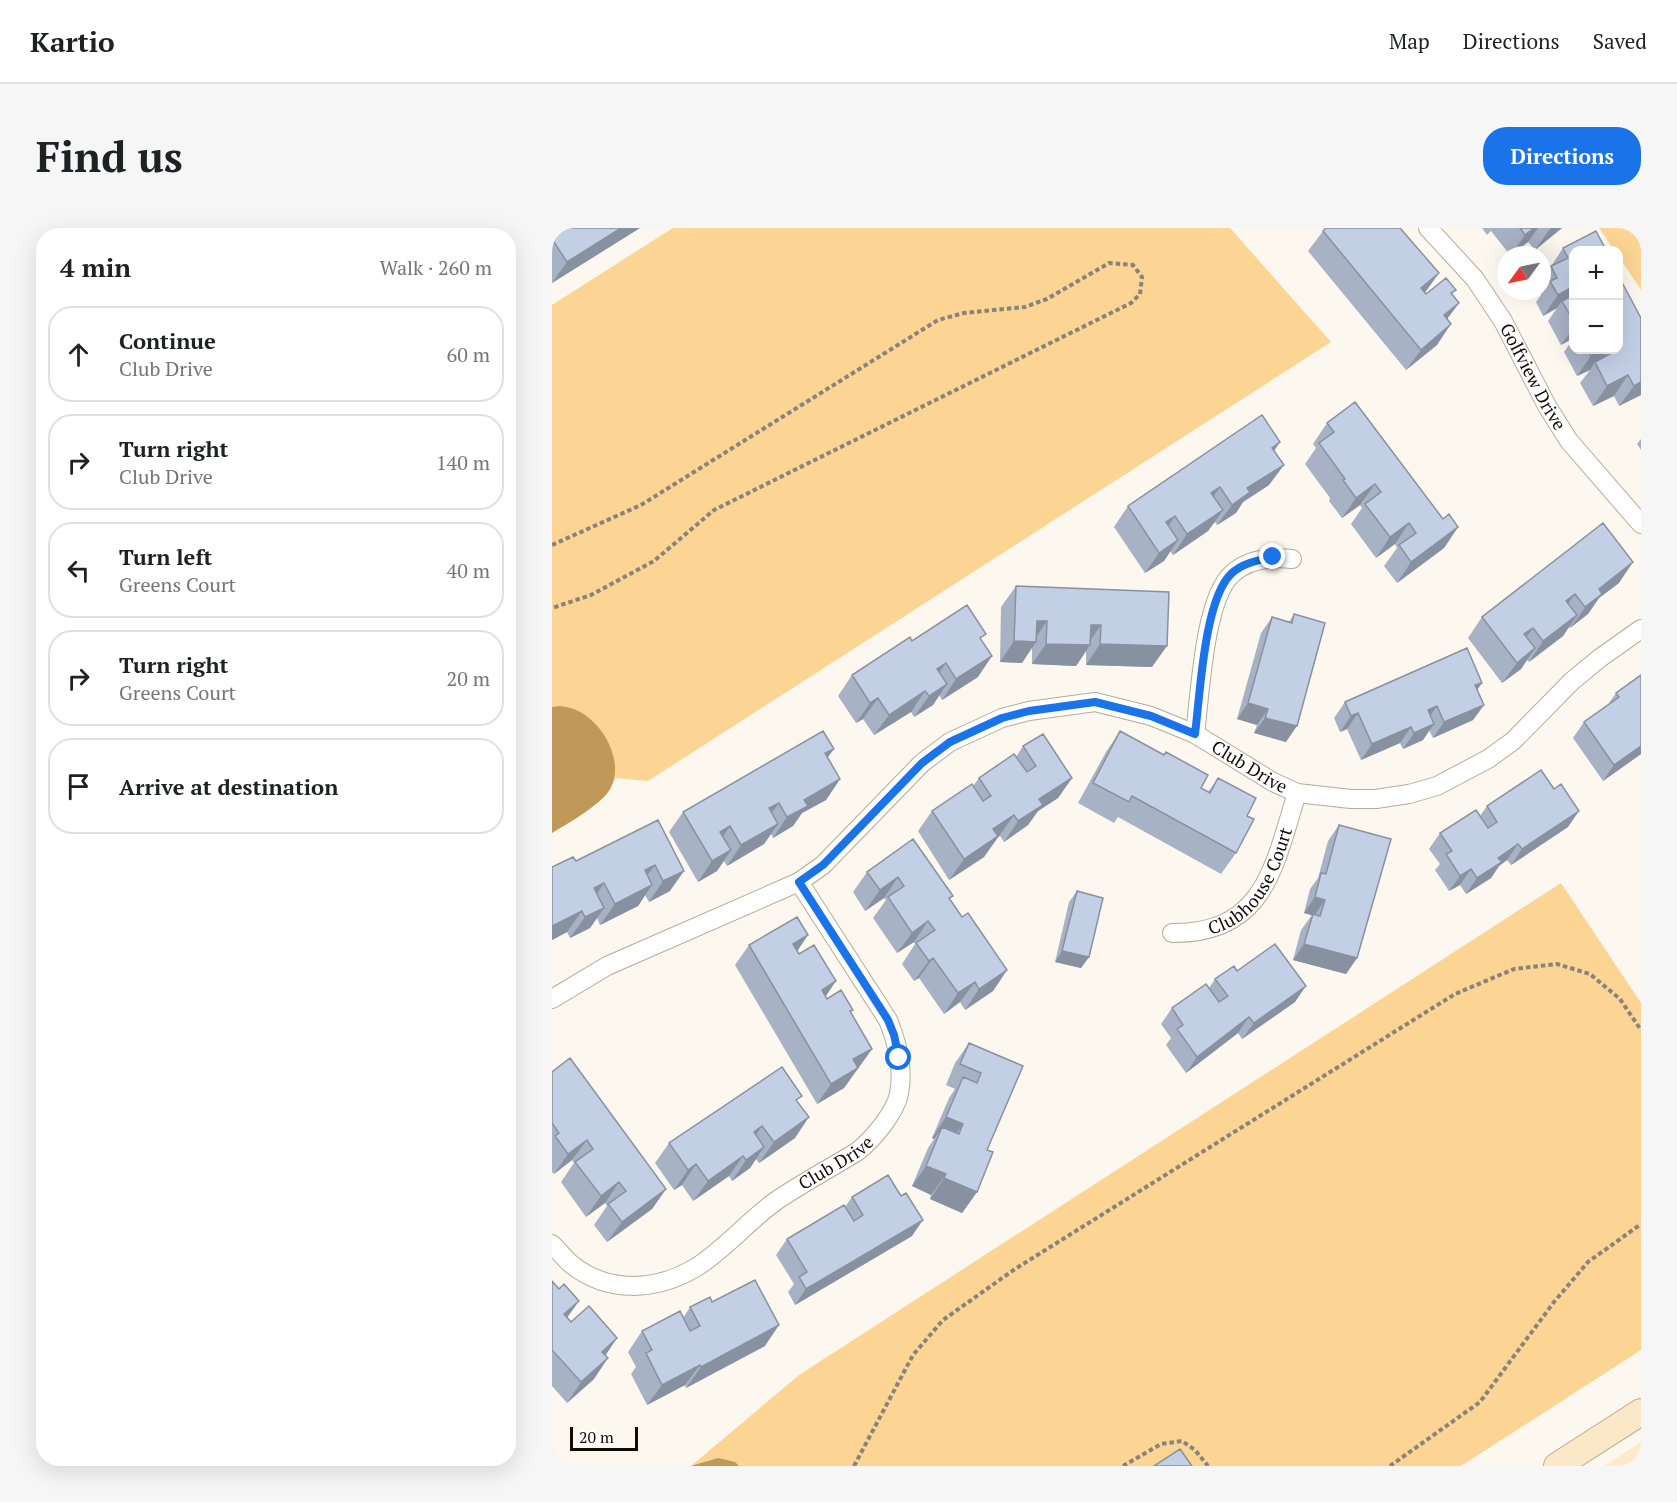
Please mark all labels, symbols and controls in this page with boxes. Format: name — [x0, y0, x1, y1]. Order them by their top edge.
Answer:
text: Kartio — [30, 23, 115, 60]
text: Map — [1389, 27, 1430, 55]
text: Directions — [1463, 27, 1560, 55]
text: Saved — [1593, 27, 1647, 55]
button: Directions — [1483, 127, 1641, 185]
text: Find us — [36, 128, 183, 184]
north arrow — [1497, 246, 1551, 300]
map controls — [1569, 246, 1623, 354]
button: + — [1569, 246, 1623, 300]
text: 4 min — [60, 250, 131, 284]
text: Walk · 260 m — [380, 254, 492, 281]
button: − — [1569, 300, 1623, 354]
street label: Golfview Drive — [1495, 319, 1572, 434]
text: Continue — [119, 326, 216, 355]
icon: ahead — [62, 338, 95, 371]
text: 60 m — [447, 341, 490, 368]
text: Club Drive — [119, 355, 213, 382]
text: Turn right — [119, 434, 228, 463]
icon: right — [62, 446, 95, 479]
text: 140 m — [436, 449, 490, 476]
text: Club Drive — [119, 463, 213, 490]
text: Turn left — [119, 542, 212, 571]
route end — [1259, 543, 1285, 569]
icon: left — [62, 554, 95, 587]
text: 40 m — [447, 557, 490, 584]
text: Greens Court — [119, 571, 236, 598]
text: Turn right — [119, 650, 228, 679]
icon: right — [62, 662, 95, 695]
text: 20 m — [447, 665, 490, 692]
text: Greens Court — [119, 679, 236, 706]
street label: Club Drive — [1207, 734, 1291, 798]
icon: arrive — [62, 770, 95, 803]
text: Arrive at destination — [119, 772, 338, 801]
street label: Clubhouse Court — [1205, 824, 1297, 940]
route start — [885, 1044, 911, 1070]
street label: Club Drive — [793, 1130, 878, 1195]
scale bar — [570, 1424, 638, 1452]
text: 20 m — [579, 1426, 614, 1448]

